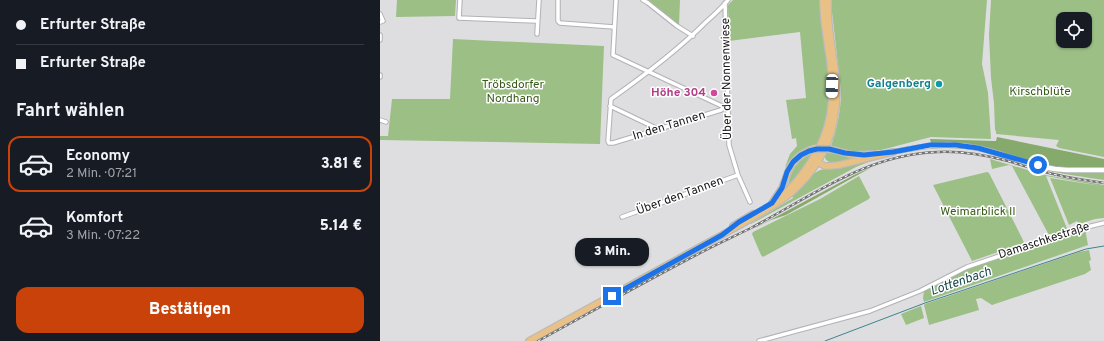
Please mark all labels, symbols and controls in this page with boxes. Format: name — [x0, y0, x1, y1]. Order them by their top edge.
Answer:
map controls — [1056, 12, 1092, 48]
button: locate — [1056, 12, 1092, 48]
text: Erfurter Straße — [40, 16, 146, 35]
street label: Über der Nonnenwiese — [718, 18, 736, 140]
text: Erfurter Straße — [40, 54, 146, 73]
car — [826, 74, 838, 98]
place label: Galgenberg — [867, 76, 931, 92]
park label: Tröbsdorfer Nordhang — [482, 77, 545, 107]
marker: Galgenberg — [934, 79, 944, 89]
park label: Kirschblüte — [1009, 84, 1071, 100]
place label: Höhe 304 — [651, 85, 706, 101]
marker: Höhe 304 — [709, 88, 719, 98]
text: Fahrt wählen — [16, 100, 125, 123]
street label: In den Tannen — [631, 107, 707, 145]
icon: car — [18, 146, 54, 182]
text: Economy — [66, 147, 130, 166]
text: 3.81 € — [321, 155, 362, 174]
route start — [1029, 156, 1047, 174]
text: 2 Min. · 07:21 — [66, 166, 137, 182]
street label: Über den Tannen — [634, 173, 726, 219]
park label: Weimarblick II — [940, 204, 1016, 220]
icon: car — [18, 208, 54, 244]
text: Komfort — [66, 209, 123, 228]
text: 5.14 € — [320, 217, 362, 236]
street label: Damaschkestraße — [996, 219, 1092, 263]
text: 3 Min. · 07:22 — [66, 228, 140, 244]
callout: 3 Min. — [575, 238, 649, 266]
text: 3 Min. — [594, 244, 630, 260]
water label: Lottenbach — [928, 264, 994, 300]
button: Bestätigen — [16, 287, 364, 333]
route end — [603, 287, 621, 305]

